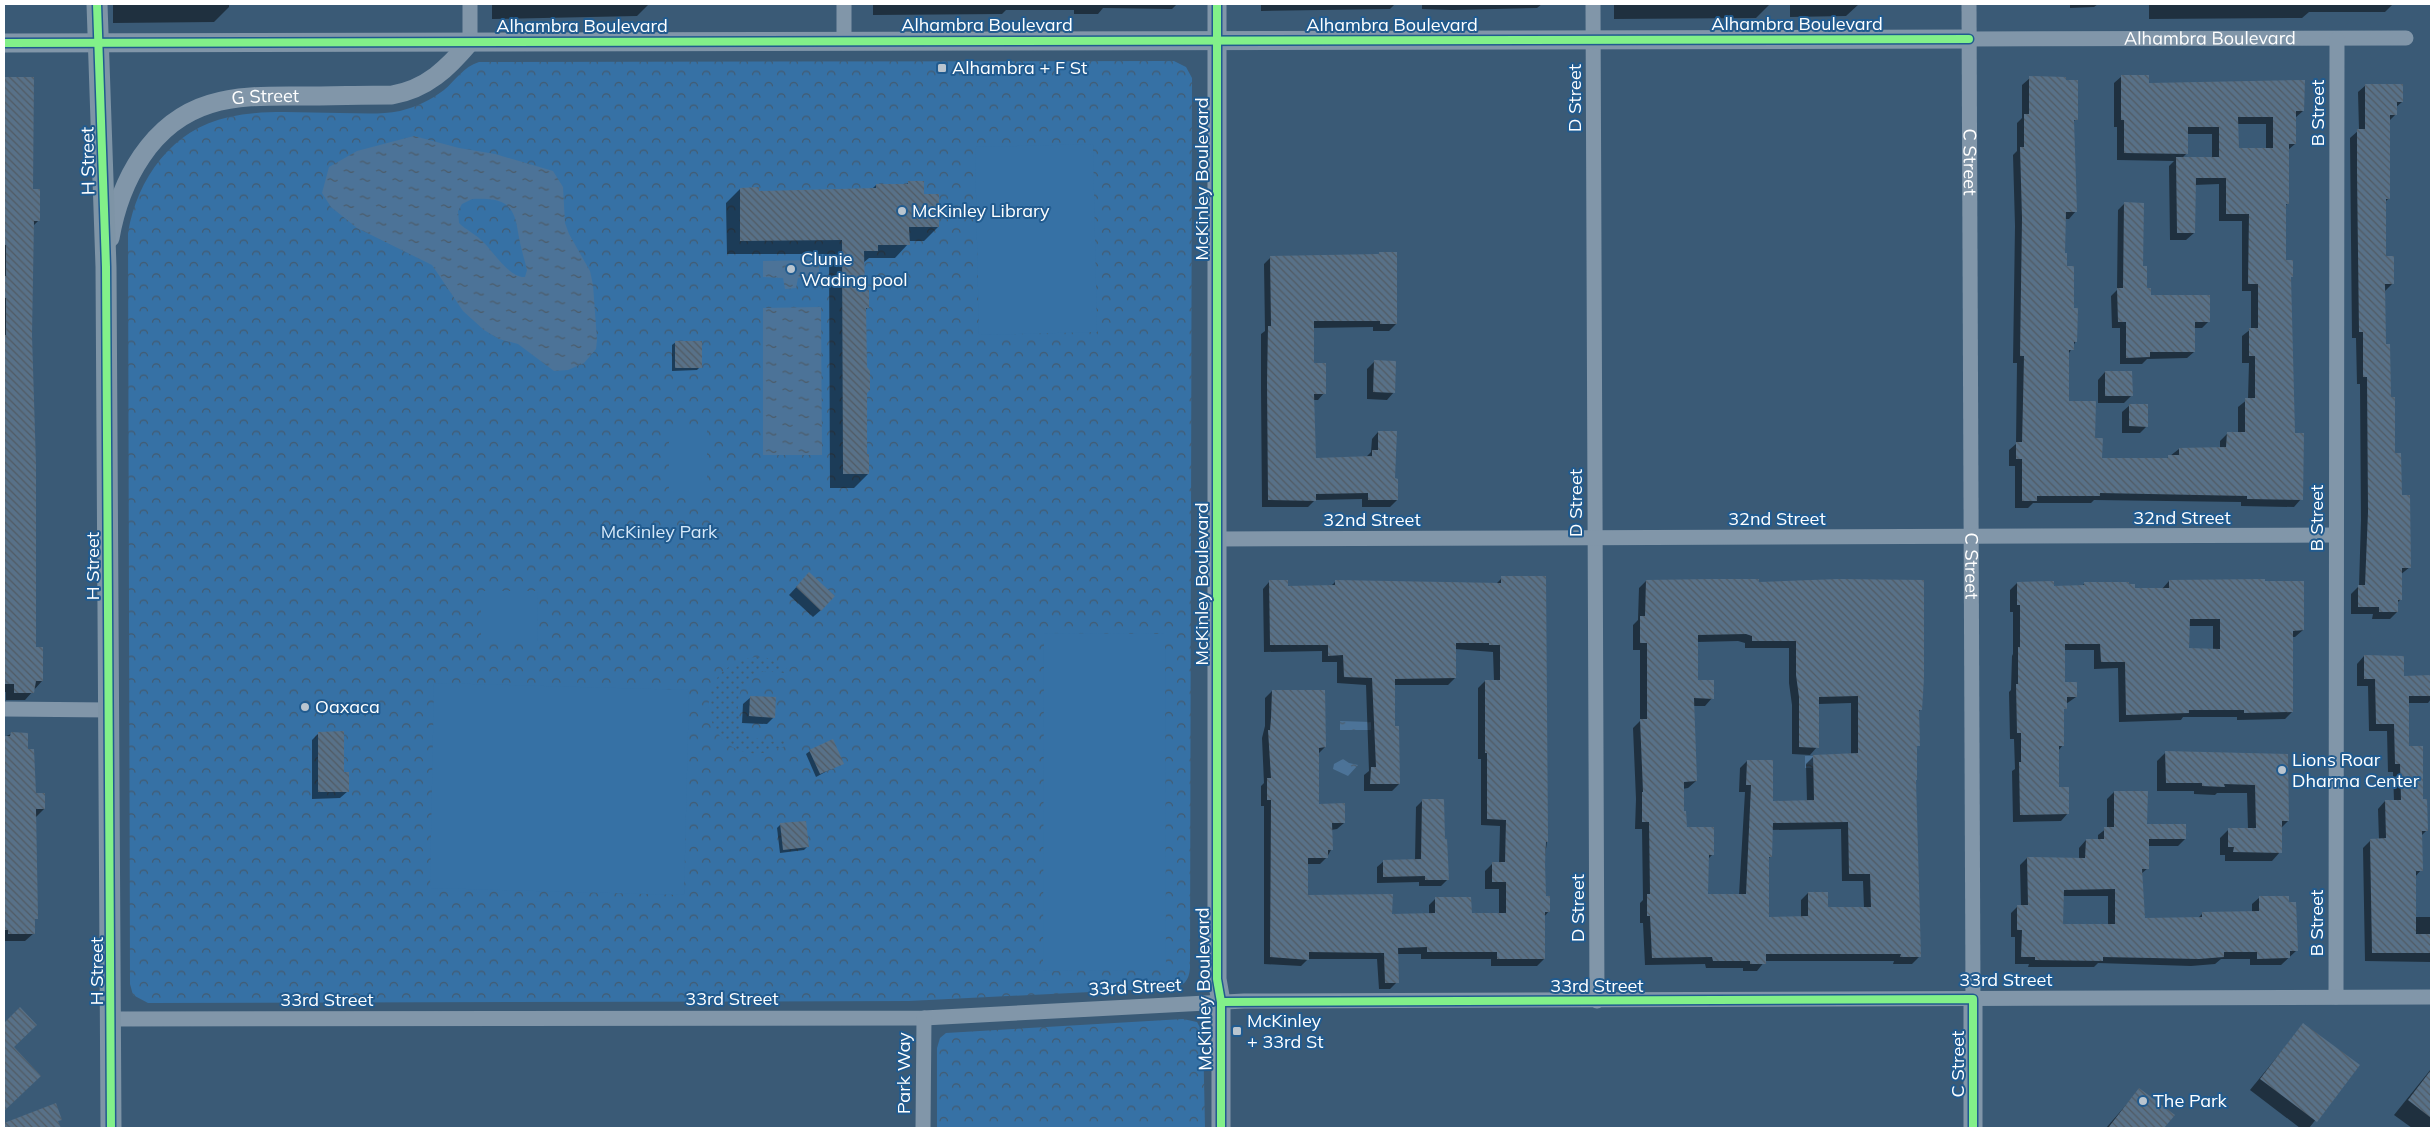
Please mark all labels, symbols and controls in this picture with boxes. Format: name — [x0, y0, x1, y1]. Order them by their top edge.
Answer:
street label: Alhambra Boulevard — [1711, 12, 1883, 35]
street label: Alhambra Boulevard — [901, 13, 1073, 36]
street label: Alhambra Boulevard — [1306, 13, 1478, 36]
street label: Alhambra Boulevard — [496, 14, 668, 37]
street label: Alhambra Boulevard — [2124, 26, 2296, 50]
place label: Alhambra + F St — [952, 56, 1087, 79]
marker: Alhambra + F St — [936, 62, 948, 74]
street label: D Street — [1563, 64, 1586, 132]
street label: B Street — [2306, 80, 2329, 146]
street label: G Street — [230, 84, 299, 110]
street label: McKinley Boulevard — [1190, 97, 1213, 261]
street label: H Street — [75, 127, 100, 195]
street label: C Street — [1959, 129, 1982, 195]
place label: McKinley Library — [912, 199, 1050, 222]
marker: McKinley Library — [896, 205, 908, 217]
place label: Clunie Wading pool — [801, 247, 908, 291]
marker: Clunie Wading pool — [785, 263, 797, 275]
street label: D Street — [1564, 469, 1587, 537]
street label: B Street — [2305, 485, 2328, 551]
street label: McKinley Boulevard — [1190, 502, 1213, 666]
street label: 32nd Street — [2133, 506, 2231, 529]
street label: 32nd Street — [1728, 507, 1826, 530]
street label: 32nd Street — [1323, 508, 1421, 531]
park label: McKinley Park — [601, 520, 718, 543]
street label: H Street — [81, 532, 104, 600]
street label: C Street — [1960, 533, 1983, 599]
place label: Oaxaca — [315, 695, 380, 718]
marker: Oaxaca — [299, 701, 311, 713]
place label: Lions Roar Dharma Center — [2292, 748, 2420, 792]
marker: Lions Roar Dharma Center — [2276, 764, 2288, 776]
street label: D Street — [1566, 874, 1589, 942]
street label: B Street — [2305, 890, 2328, 956]
street label: McKinley Boulevard — [1191, 907, 1216, 1071]
street label: H Street — [85, 937, 108, 1005]
street label: 33rd Street — [1959, 968, 2053, 991]
street label: 33rd Street — [1088, 973, 1182, 1000]
street label: 33rd Street — [1550, 974, 1644, 997]
street label: 33rd Street — [685, 987, 779, 1010]
street label: 33rd Street — [280, 988, 374, 1011]
place label: McKinley + 33rd St — [1247, 1009, 1324, 1053]
marker: McKinley + 33rd St — [1231, 1025, 1243, 1037]
street label: C Street — [1946, 1031, 1969, 1097]
street label: Park Way — [892, 1032, 915, 1114]
place label: The Park — [2153, 1089, 2228, 1112]
marker: The Park — [2137, 1095, 2149, 1107]

